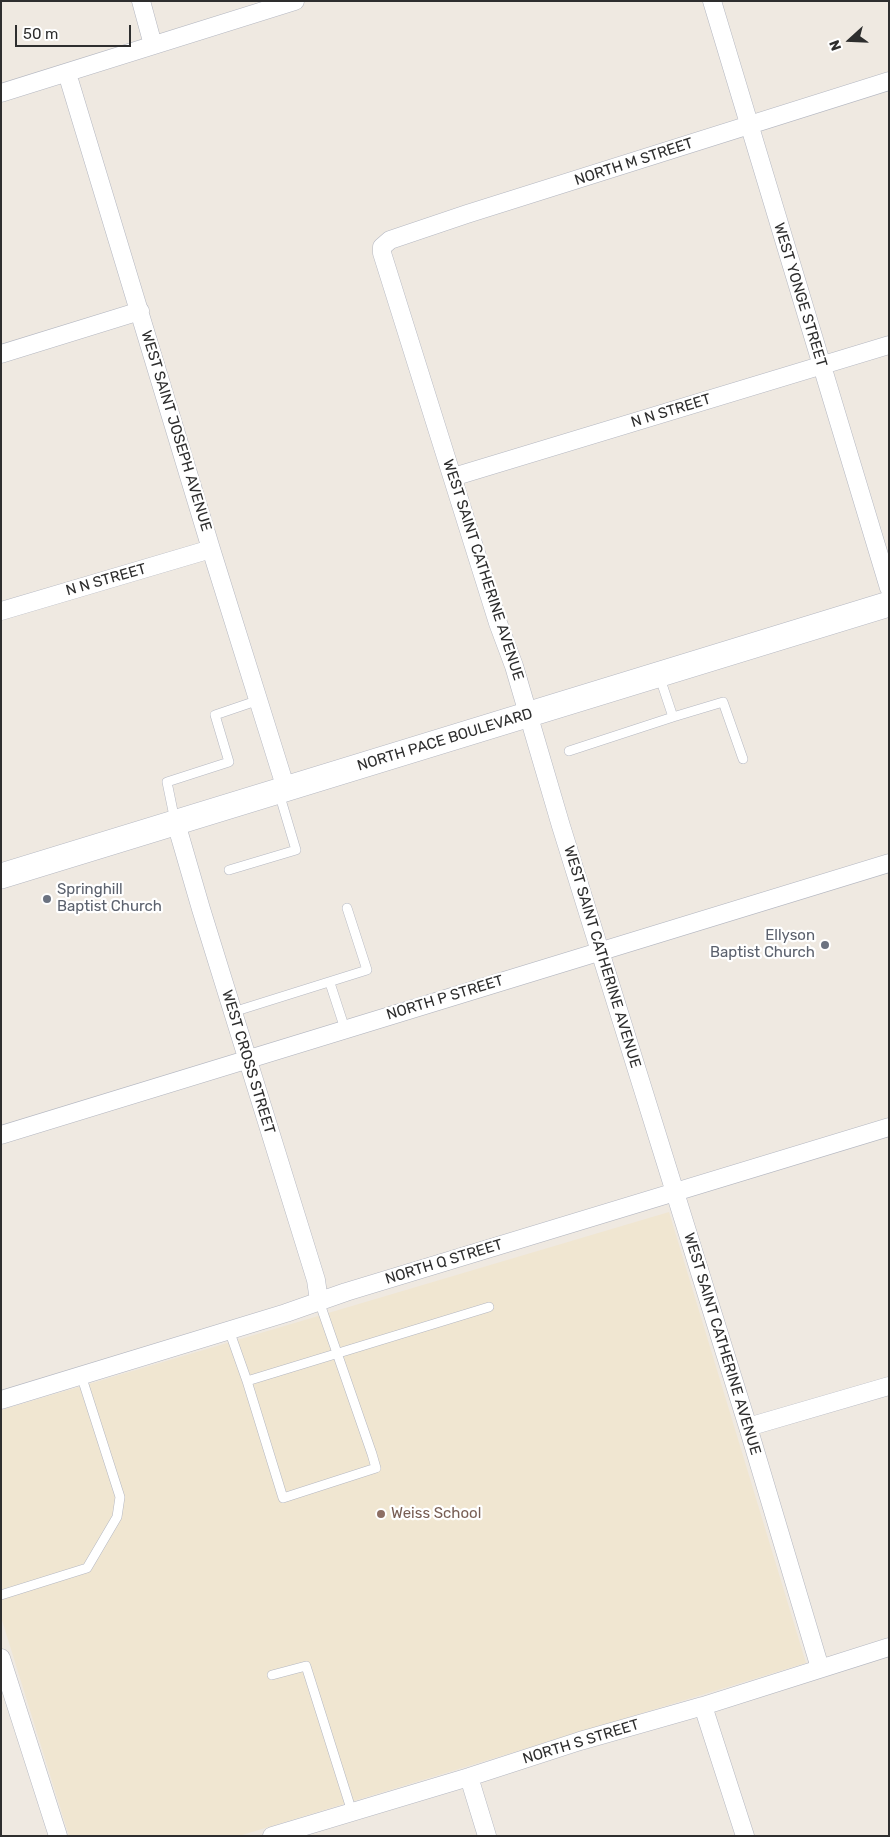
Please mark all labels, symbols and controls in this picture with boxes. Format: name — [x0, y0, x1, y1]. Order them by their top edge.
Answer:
scale bar — [18, 15, 134, 47]
north arrow — [825, 15, 875, 65]
text: 50 m — [23, 25, 58, 43]
text: N — [826, 38, 845, 53]
street label: NORTH M STREET — [572, 134, 696, 190]
street label: WEST YONGE STREET — [769, 221, 831, 369]
street label: WEST SAINT JOSEPH AVENUE — [137, 328, 215, 534]
street label: N N STREET — [629, 390, 713, 432]
street label: WEST SAINT CATHERINE AVENUE — [439, 457, 527, 683]
street label: N N STREET — [64, 560, 148, 600]
street label: NORTH PACE BOULEVARD — [355, 705, 535, 775]
street label: WEST SAINT CATHERINE AVENUE — [560, 844, 644, 1070]
place label: Springhill Baptist Church — [57, 881, 162, 916]
marker: Springhill Baptist Church — [41, 893, 53, 905]
place label: Ellyson Baptist Church — [710, 927, 815, 962]
marker: Ellyson Baptist Church — [819, 939, 831, 951]
street label: NORTH P STREET — [384, 972, 506, 1024]
street label: WEST CROSS STREET — [218, 988, 278, 1136]
street label: WEST SAINT CATHERINE AVENUE — [680, 1231, 764, 1457]
street label: NORTH Q STREET — [383, 1236, 505, 1288]
place label: Weiss School — [391, 1505, 481, 1523]
marker: Weiss School — [375, 1508, 387, 1520]
street label: NORTH S STREET — [521, 1716, 641, 1768]

